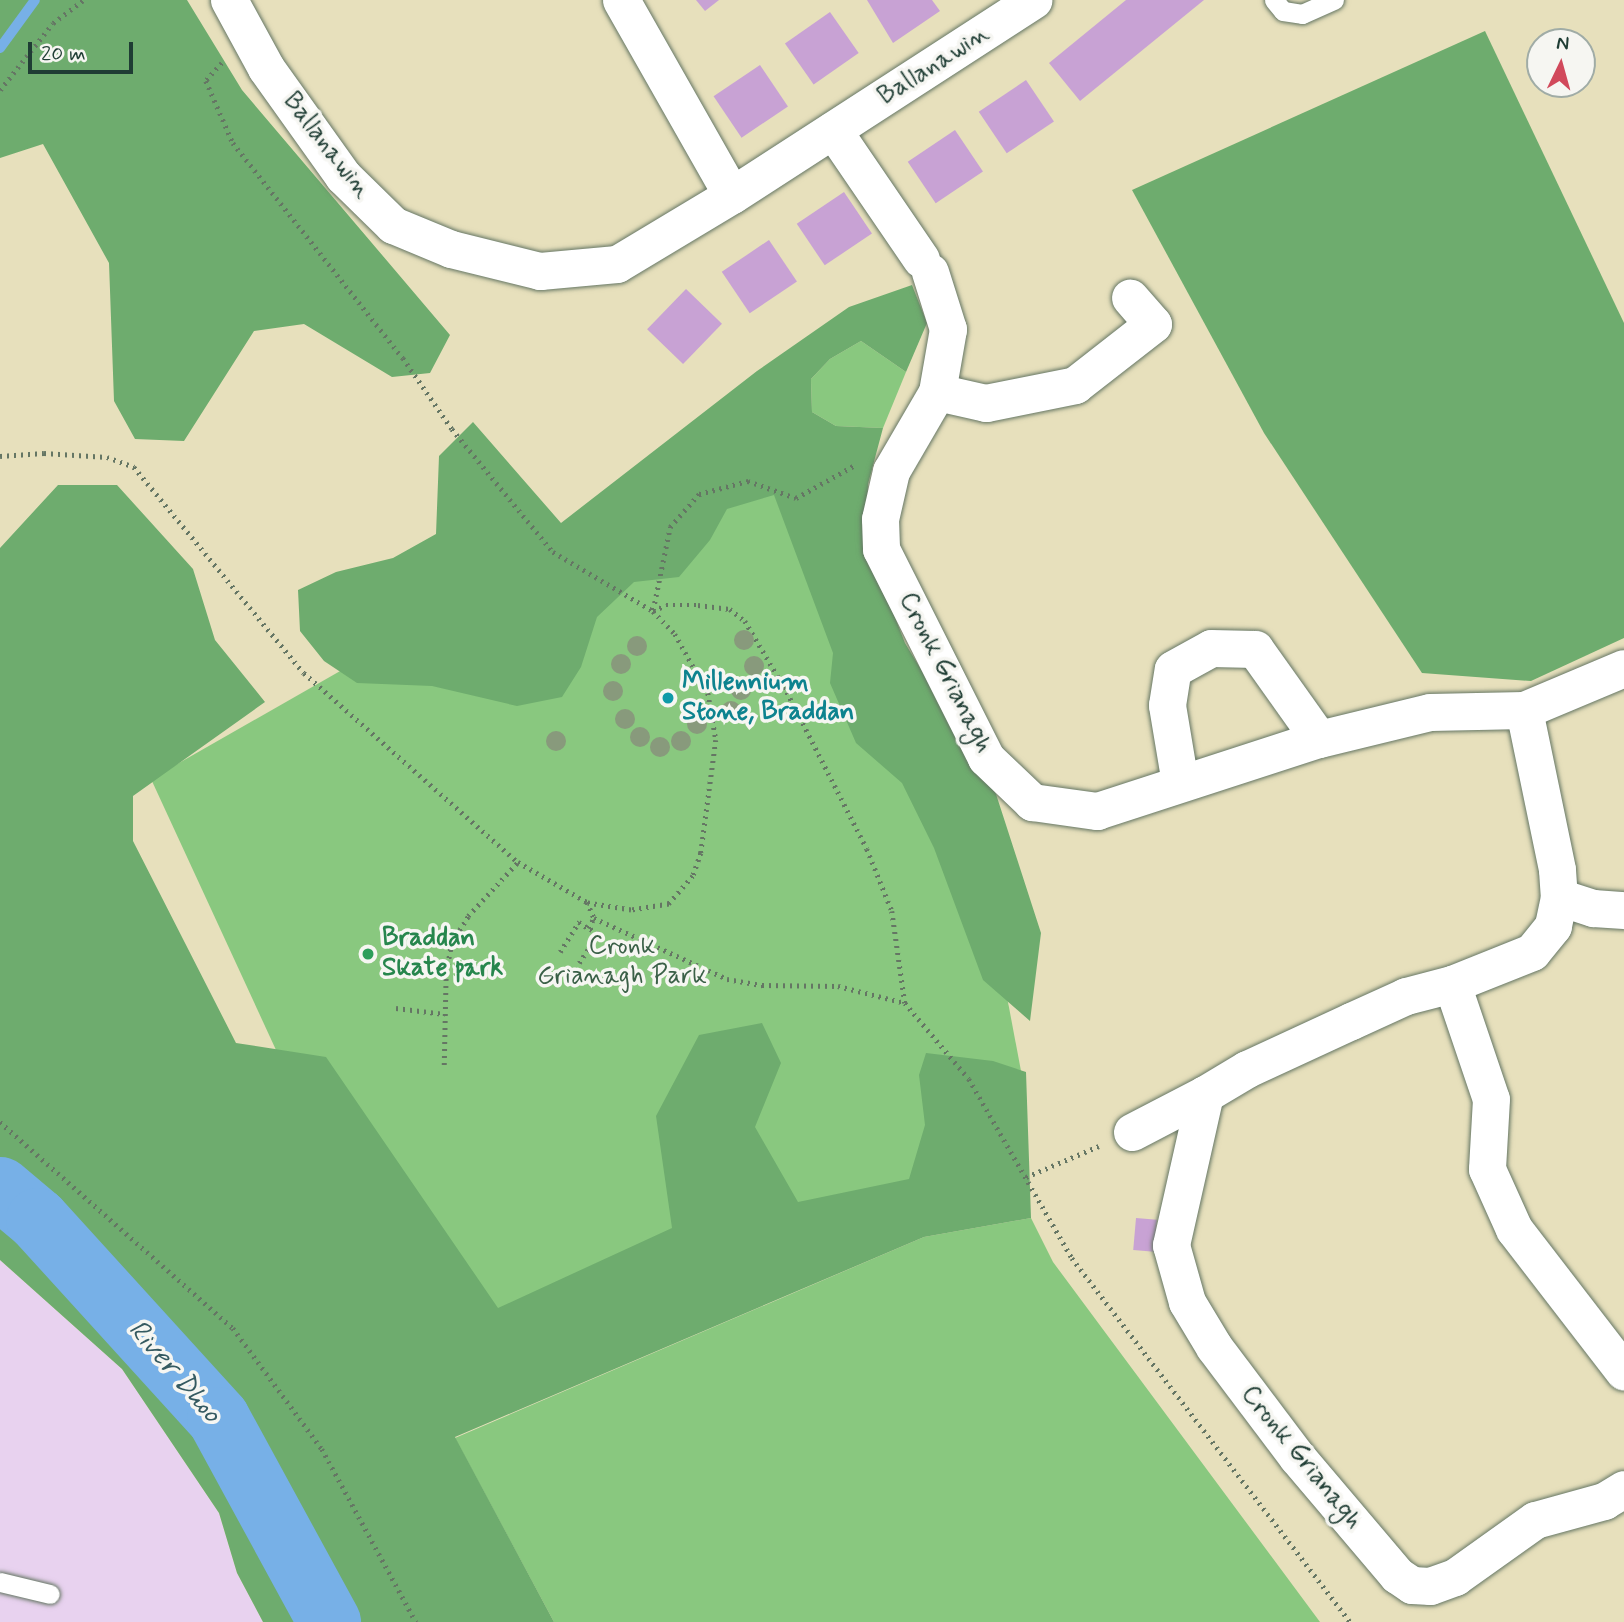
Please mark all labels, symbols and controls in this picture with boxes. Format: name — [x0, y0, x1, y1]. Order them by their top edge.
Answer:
street label: Ballanawin — [873, 19, 995, 113]
scale bar — [32, 28, 136, 72]
north arrow — [1526, 28, 1596, 98]
text: N — [1555, 31, 1570, 57]
text: 20 m — [41, 40, 86, 68]
street label: Ballanawin — [275, 87, 377, 205]
street label: Cronk Grianagh — [890, 586, 1000, 760]
place label: Millennium Stone, Braddan — [682, 667, 854, 728]
marker: Millennium Stone, Braddan — [660, 690, 676, 706]
place label: Braddan Skate park — [382, 923, 502, 984]
park label: Cronk Grianagh Park — [539, 931, 705, 992]
marker: Braddan Skate park — [360, 946, 376, 962]
water label: River Dhoo — [120, 1314, 228, 1430]
street label: Cronk Grianagh — [1232, 1378, 1370, 1538]

